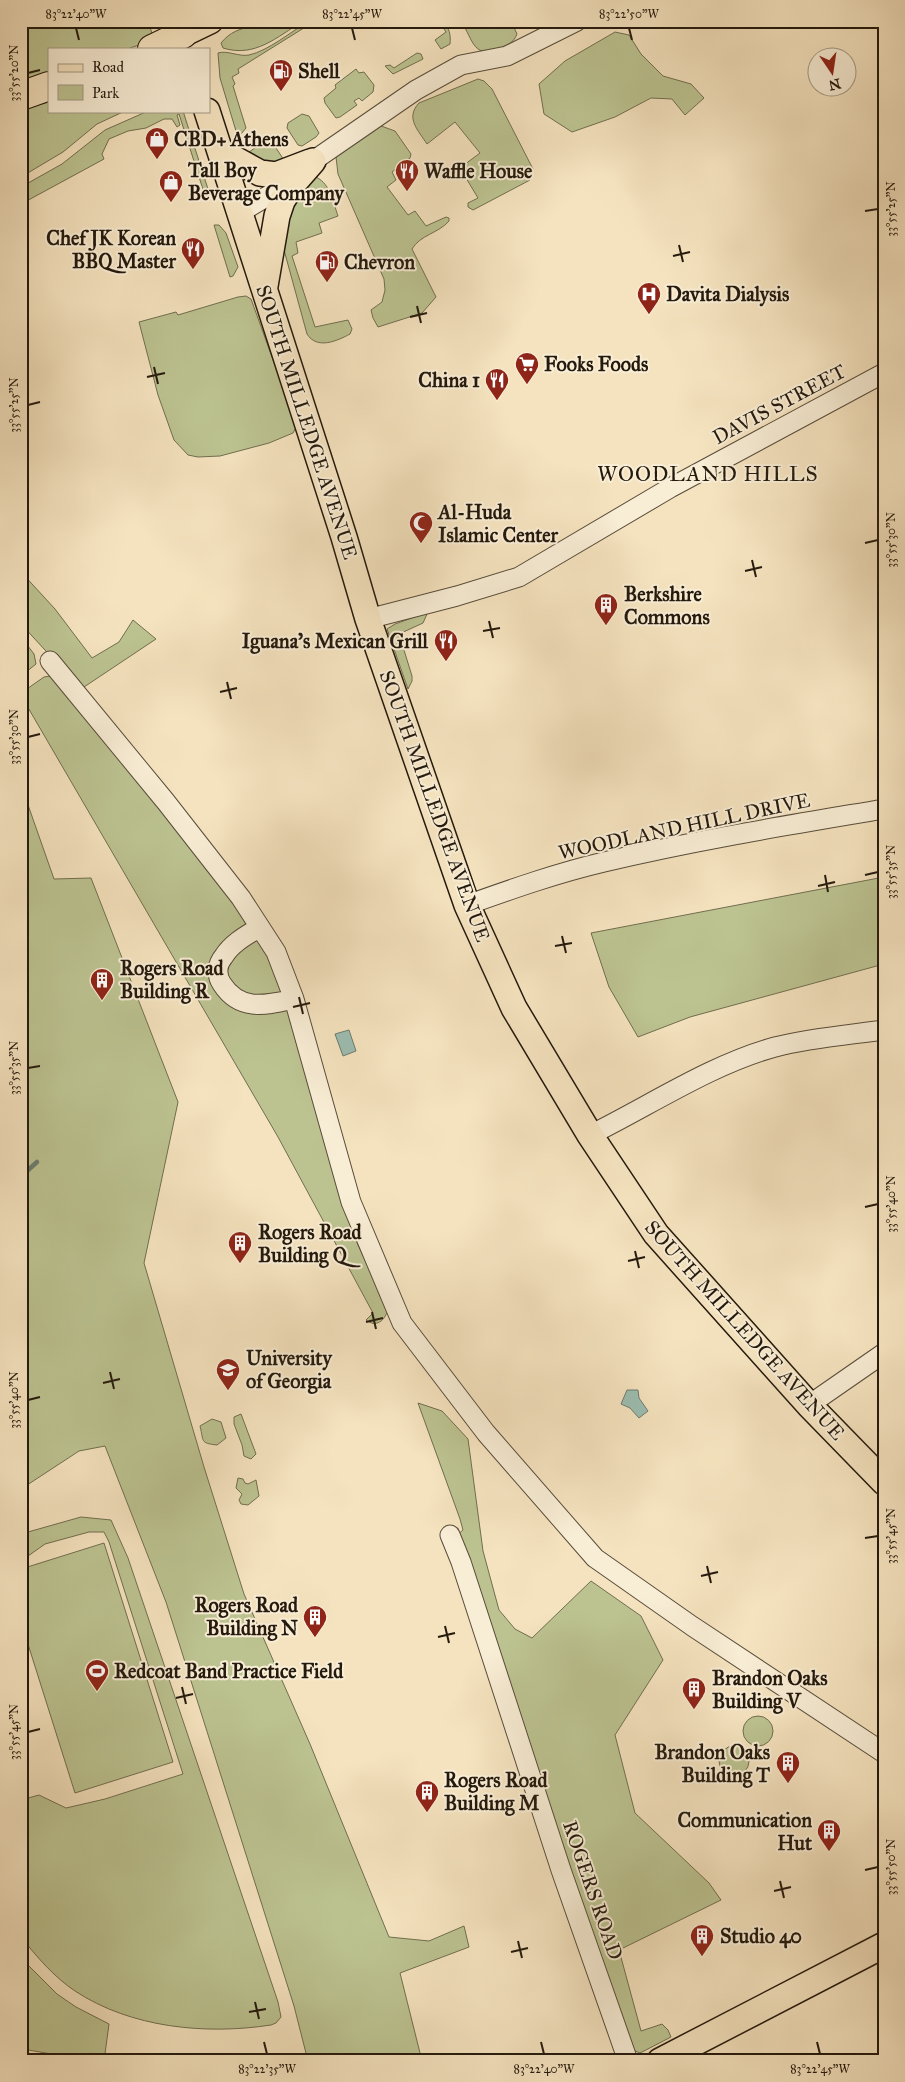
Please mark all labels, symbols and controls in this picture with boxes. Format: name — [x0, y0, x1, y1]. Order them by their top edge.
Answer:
text: 83°22'40"W — [46, 7, 107, 21]
text: 83°22'45"W — [322, 7, 382, 21]
text: 83°22'50"W — [599, 7, 660, 21]
text: 33°55'20"N — [7, 45, 21, 101]
legend — [48, 48, 210, 112]
north arrow — [808, 48, 858, 98]
text: Road — [92, 58, 124, 76]
fuel station icon: Shell — [268, 58, 294, 92]
place label: Shell — [298, 59, 340, 83]
text: N — [827, 75, 843, 94]
text: Park — [92, 84, 119, 102]
shop icon: CBD+ Athens — [144, 126, 170, 160]
place label: CBD+ Athens — [174, 127, 289, 151]
place label: Tall Boy Beverage Company — [187, 158, 346, 206]
restaurant icon: Waffle House — [394, 158, 420, 192]
place label: Waffle House — [424, 159, 533, 183]
shop icon: Tall Boy Beverage Company — [158, 169, 184, 203]
text: 33°55'25"N — [884, 181, 898, 237]
place label: Chef JK Korean BBQ Master — [46, 226, 176, 274]
restaurant icon: Chef JK Korean BBQ Master — [180, 236, 206, 270]
fuel station icon: Chevron — [314, 249, 340, 283]
place label: Chevron — [344, 250, 415, 274]
hospital icon: Davita Dialysis — [636, 281, 662, 315]
street label: SOUTH MILLEDGE AVENUE — [251, 282, 363, 562]
place label: Davita Dialysis — [666, 282, 790, 307]
supermarket icon: Fooks Foods — [514, 351, 540, 385]
place label: Fooks Foods — [544, 352, 649, 376]
street label: DAVIS STREET — [708, 359, 850, 449]
restaurant icon: China 1 — [484, 367, 510, 401]
place label: China 1 — [418, 368, 480, 392]
text: 33°55'25"N — [7, 377, 21, 433]
district label: WOODLAND HILLS — [597, 461, 819, 487]
place label: Al-Huda Islamic Center — [436, 500, 559, 547]
mosque icon: Al-Huda Islamic Center — [408, 510, 434, 544]
text: 33°55'30"N — [884, 512, 898, 568]
place label: Berkshire Commons — [624, 582, 710, 629]
building icon: Berkshire Commons — [593, 592, 619, 626]
restaurant icon: Iguana's Mexican Grill — [433, 628, 459, 662]
place label: Iguana's Mexican Grill — [242, 629, 429, 654]
street label: SOUTH MILLEDGE AVENUE — [375, 667, 495, 945]
text: 33°55'30"N — [7, 709, 21, 765]
street label: WOODLAND HILL DRIVE — [556, 788, 812, 864]
text: 33°55'35"N — [884, 845, 898, 899]
place label: Rogers Road Building R — [120, 956, 224, 1004]
building icon: Rogers Road Building R — [89, 967, 115, 1001]
text: 33°55'35"N — [7, 1041, 21, 1095]
text: 33°55'40"N — [884, 1175, 898, 1233]
street label: SOUTH MILLEDGE AVENUE — [640, 1215, 850, 1445]
place label: Rogers Road Building Q — [258, 1220, 362, 1268]
building icon: Rogers Road Building Q — [227, 1230, 253, 1264]
place label: University of Georgia — [246, 1346, 333, 1394]
school or university icon: University of Georgia — [215, 1357, 241, 1391]
text: 33°55'40"N — [7, 1371, 21, 1429]
text: 33°55'45"N — [884, 1508, 898, 1564]
place label: Rogers Road Building N — [194, 1593, 299, 1641]
building icon: Rogers Road Building N — [302, 1604, 328, 1638]
sports icon: Redcoat Band Practice Field — [84, 1658, 110, 1692]
place label: Redcoat Band Practice Field — [114, 1659, 344, 1683]
place label: Brandon Oaks Building V — [712, 1666, 828, 1714]
building icon: Brandon Oaks Building V — [681, 1676, 707, 1710]
text: 33°55'45"N — [7, 1704, 21, 1760]
place label: Brandon Oaks Building T — [654, 1740, 771, 1788]
building icon: Brandon Oaks Building T — [775, 1750, 801, 1784]
place label: Rogers Road Building M — [444, 1768, 548, 1816]
building icon: Rogers Road Building M — [414, 1779, 440, 1813]
place label: Communication Hut — [677, 1808, 813, 1855]
street label: ROGERS ROAD — [558, 1817, 628, 1963]
building icon: Communication Hut — [816, 1818, 842, 1852]
text: 33°55'50"N — [884, 1839, 898, 1895]
building icon: Studio 40 — [689, 1923, 715, 1957]
place label: Studio 40 — [720, 1924, 802, 1949]
text: 83°22'35"W — [238, 2062, 296, 2076]
text: 83°22'40"W — [514, 2062, 575, 2076]
text: 83°22'45"W — [790, 2062, 850, 2076]

